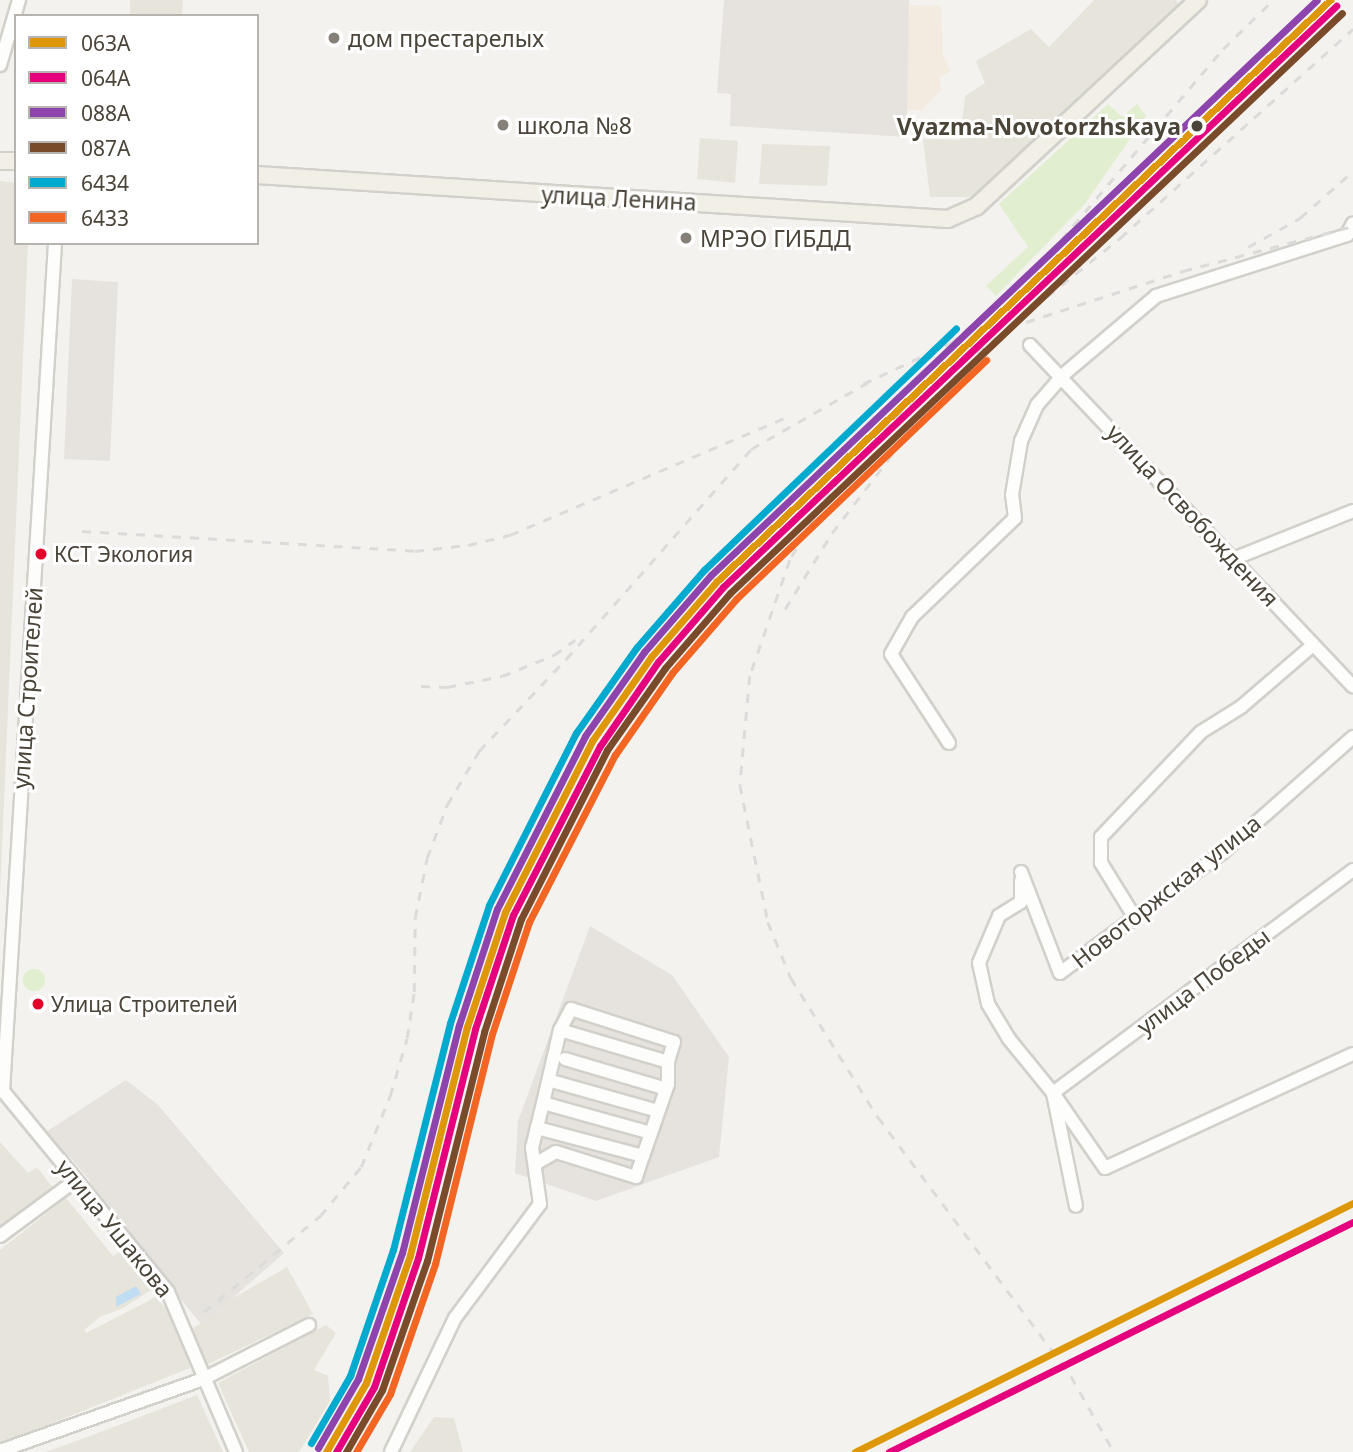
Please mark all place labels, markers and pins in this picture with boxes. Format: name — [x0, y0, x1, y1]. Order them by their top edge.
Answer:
place label: дом престарелых — [348, 24, 544, 52]
marker: дом престарелых — [326, 30, 342, 46]
place label: школа №8 — [517, 111, 632, 139]
place label: Vyazma-Novotorzhskaya — [897, 112, 1181, 140]
marker: Vyazma-Novotorzhskaya — [1187, 116, 1207, 136]
marker: школа №8 — [495, 117, 511, 133]
place label: МРЭО ГИБДД — [700, 224, 851, 252]
marker: МРЭО ГИБДД — [678, 230, 694, 246]
place label: КСТ Экология — [54, 541, 193, 567]
marker: КСТ Экология — [34, 547, 48, 561]
place label: Улица Строителей — [51, 991, 238, 1017]
marker: Улица Строителей — [31, 997, 45, 1011]

